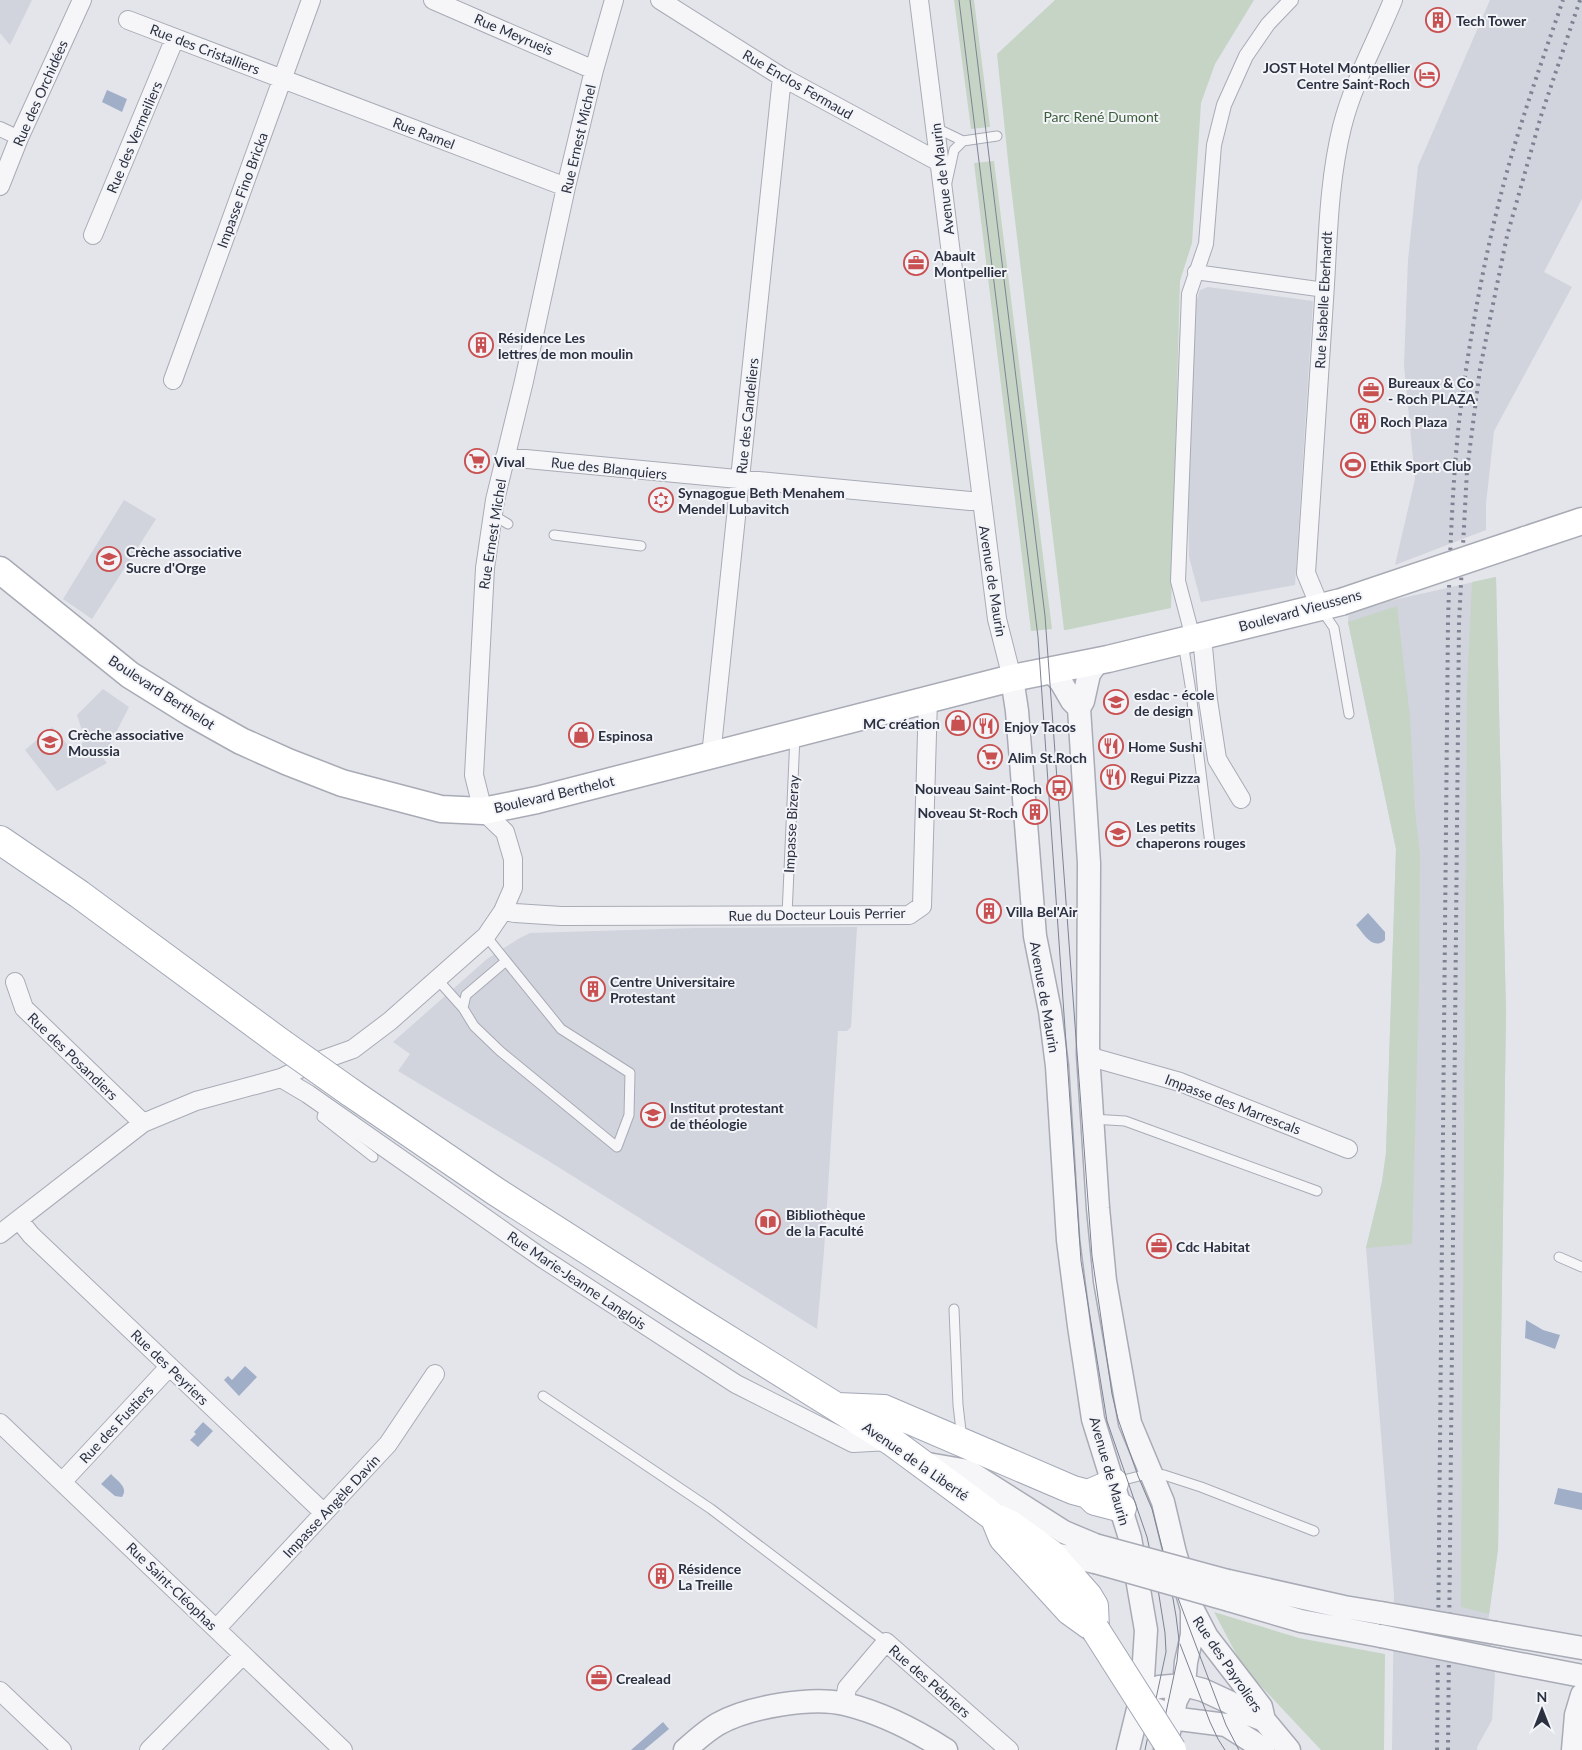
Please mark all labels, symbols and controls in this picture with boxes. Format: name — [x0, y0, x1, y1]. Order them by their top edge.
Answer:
building icon: Tech Tower — [1425, 7, 1451, 33]
street label: Rue Meyrueis — [472, 10, 556, 58]
place label: Tech Tower — [1456, 12, 1527, 29]
street label: Rue des Cristalliers — [148, 20, 262, 78]
street label: Rue des Orchidées — [9, 37, 71, 149]
street label: Rue Enclos Fermaud — [740, 46, 856, 122]
place label: JOST Hotel Montpellier Centre Saint-Roch — [1263, 59, 1411, 92]
hotel icon: JOST Hotel Montpellier Centre Saint-Roch — [1414, 62, 1440, 88]
street label: Rue des Vermeiliers — [103, 78, 165, 196]
street label: Rue Ernest Michel — [557, 83, 599, 195]
park label: Parc René Dumont — [1043, 108, 1159, 125]
street label: Rue Ramel — [391, 113, 457, 153]
street label: Avenue de Maurin — [927, 122, 957, 236]
street label: Impasse Fino Bricka — [213, 130, 271, 250]
street label: Rue Isabelle Eberhardt — [1311, 231, 1335, 369]
place label: Abault Montpellier — [933, 247, 1007, 280]
office icon: Abault Montpellier — [903, 250, 929, 276]
place label: Résidence Les lettres de mon moulin — [498, 329, 633, 362]
building icon: Résidence Les lettres de mon moulin — [468, 332, 494, 358]
street label: Rue des Candeliers — [732, 357, 762, 475]
place label: Bureaux & Co - Roch PLAZA — [1388, 374, 1475, 407]
office icon: Bureaux & Co - Roch PLAZA — [1358, 377, 1384, 403]
building icon: Roch Plaza — [1350, 408, 1376, 434]
place label: Roch Plaza — [1380, 413, 1447, 430]
supermarket icon: Vival — [464, 448, 490, 474]
sports icon: Ethik Sport Club — [1340, 452, 1366, 478]
place label: Vival — [493, 453, 525, 470]
street label: Rue des Blanquiers — [550, 453, 668, 483]
place label: Ethik Sport Club — [1370, 457, 1471, 474]
street label: Rue Ernest Michel — [475, 478, 509, 590]
place label: Synagogue Beth Menahem Mendel Lubavitch — [678, 484, 845, 517]
synagogue icon: Synagogue Beth Menahem Mendel Lubavitch — [648, 487, 674, 513]
street label: Avenue de Maurin — [976, 524, 1010, 638]
place label: Crèche associative Sucre d'Orge — [126, 543, 242, 576]
school or university icon: Crèche associative Sucre d'Orge — [96, 546, 122, 572]
street label: Boulevard Vieussens — [1237, 585, 1363, 635]
street label: Boulevard Berthelot — [106, 651, 218, 733]
place label: esdac - école de design — [1134, 686, 1215, 719]
school or university icon: esdac - école de design — [1103, 689, 1129, 715]
shop icon: MC création — [945, 710, 971, 736]
restaurant icon: Enjoy Tacos — [973, 713, 999, 739]
place label: MC création — [863, 715, 940, 732]
place label: Enjoy Tacos — [1004, 718, 1076, 735]
shop icon: Espinosa — [568, 722, 594, 748]
place label: Crèche associative Moussia — [68, 726, 184, 759]
place label: Espinosa — [598, 727, 653, 744]
school or university icon: Crèche associative Moussia — [37, 729, 63, 755]
restaurant icon: Home Sushi — [1098, 733, 1124, 759]
place label: Home Sushi — [1128, 738, 1202, 755]
supermarket icon: Alim St.Roch — [977, 744, 1003, 770]
place label: Alim St.Roch — [1007, 749, 1087, 766]
restaurant icon: Regui Pizza — [1100, 764, 1126, 790]
place label: Regui Pizza — [1130, 769, 1200, 786]
street label: Boulevard Berthelot — [492, 772, 616, 816]
street label: Impasse Bizeray — [780, 774, 802, 873]
bus stop icon: Nouveau Saint-Roch — [1046, 775, 1072, 801]
place label: Nouveau Saint-Roch — [915, 780, 1042, 797]
building icon: Noveau St-Roch — [1022, 799, 1048, 825]
place label: Noveau St-Roch — [918, 804, 1018, 821]
place label: Les petits chaperons rouges — [1136, 818, 1246, 851]
school or university icon: Les petits chaperons rouges — [1105, 821, 1131, 847]
building icon: Villa Bel'Air — [976, 898, 1002, 924]
place label: Villa Bel'Air — [1005, 903, 1078, 920]
street label: Rue du Docteur Louis Perrier — [728, 904, 906, 924]
street label: Avenue de Maurin — [1027, 940, 1063, 1054]
place label: Centre Universitaire Protestant — [610, 973, 736, 1006]
building icon: Centre Universitaire Protestant — [580, 976, 606, 1002]
street label: Rue des Posandiers — [24, 1009, 122, 1103]
street label: Impasse des Marrescals — [1163, 1070, 1303, 1138]
place label: Institut protestant de théologie — [670, 1099, 785, 1132]
school or university icon: Institut protestant de théologie — [640, 1102, 666, 1128]
place label: Bibliothèque de la Faculté — [786, 1206, 866, 1239]
library icon: Bibliothèque de la Faculté — [755, 1209, 781, 1235]
street label: Rue Marie-Jeanne Langlois — [504, 1227, 650, 1333]
office icon: Cdc Habitat — [1146, 1233, 1172, 1259]
place label: Cdc Habitat — [1176, 1238, 1251, 1255]
street label: Rue des Peyriers — [128, 1326, 212, 1408]
street label: Rue des Fustiers — [75, 1381, 157, 1467]
street label: Avenue de Maurin — [1086, 1415, 1134, 1527]
street label: Avenue de la Liberté — [860, 1418, 972, 1504]
street label: Impasse Angèle Davin — [279, 1451, 383, 1561]
street label: Rue Saint-Cléophas — [123, 1538, 221, 1634]
place label: Résidence La Treille — [678, 1560, 742, 1593]
building icon: Résidence La Treille — [648, 1563, 674, 1589]
street label: Rue des Payroliers — [1190, 1613, 1266, 1715]
street label: Rue des Pébriers — [886, 1641, 974, 1721]
office icon: Crealead — [586, 1665, 612, 1691]
place label: Crealead — [616, 1670, 671, 1687]
north arrow — [1517, 1685, 1567, 1735]
text: N — [1537, 1688, 1547, 1705]

